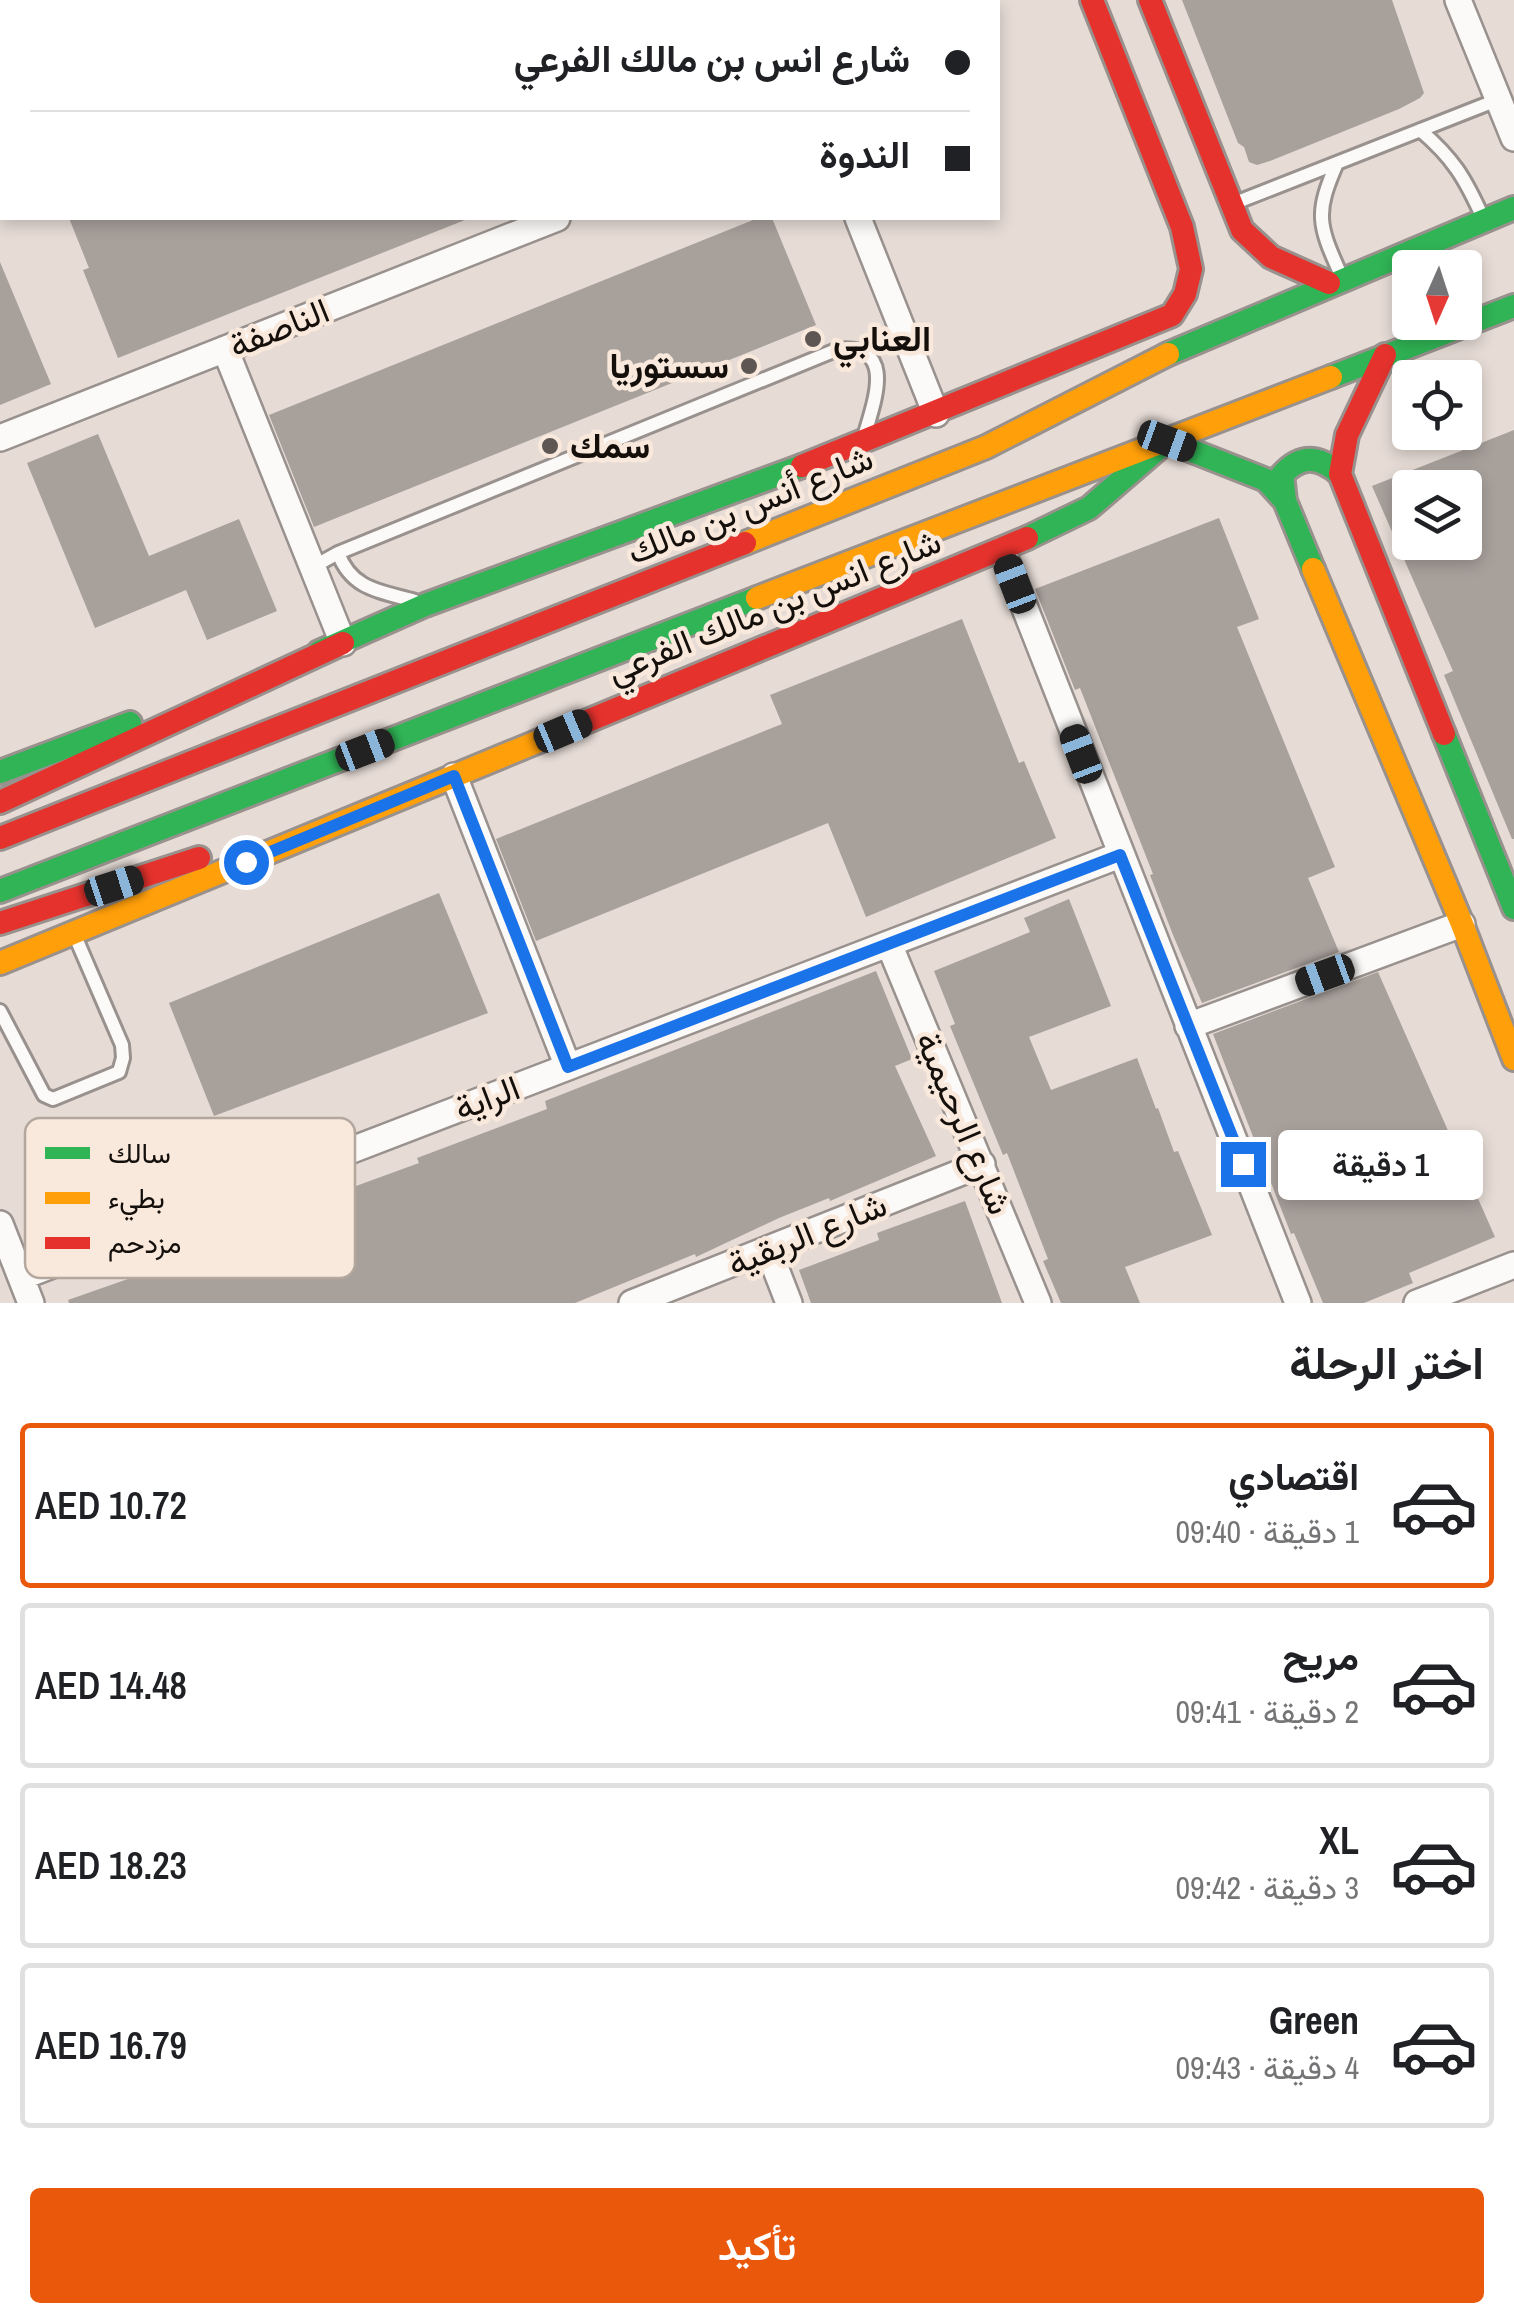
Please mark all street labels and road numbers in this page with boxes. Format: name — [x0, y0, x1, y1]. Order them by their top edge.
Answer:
street label: الناصفة — [222, 286, 336, 369]
street label: شارع أنس بن مالك — [620, 434, 880, 576]
street label: شارع انس بن مالك الفرعي — [600, 517, 950, 700]
street label: شارع الرحيمية — [904, 1024, 1024, 1222]
street label: الراية — [447, 1064, 526, 1131]
street label: شارع الربقية — [720, 1180, 894, 1288]

